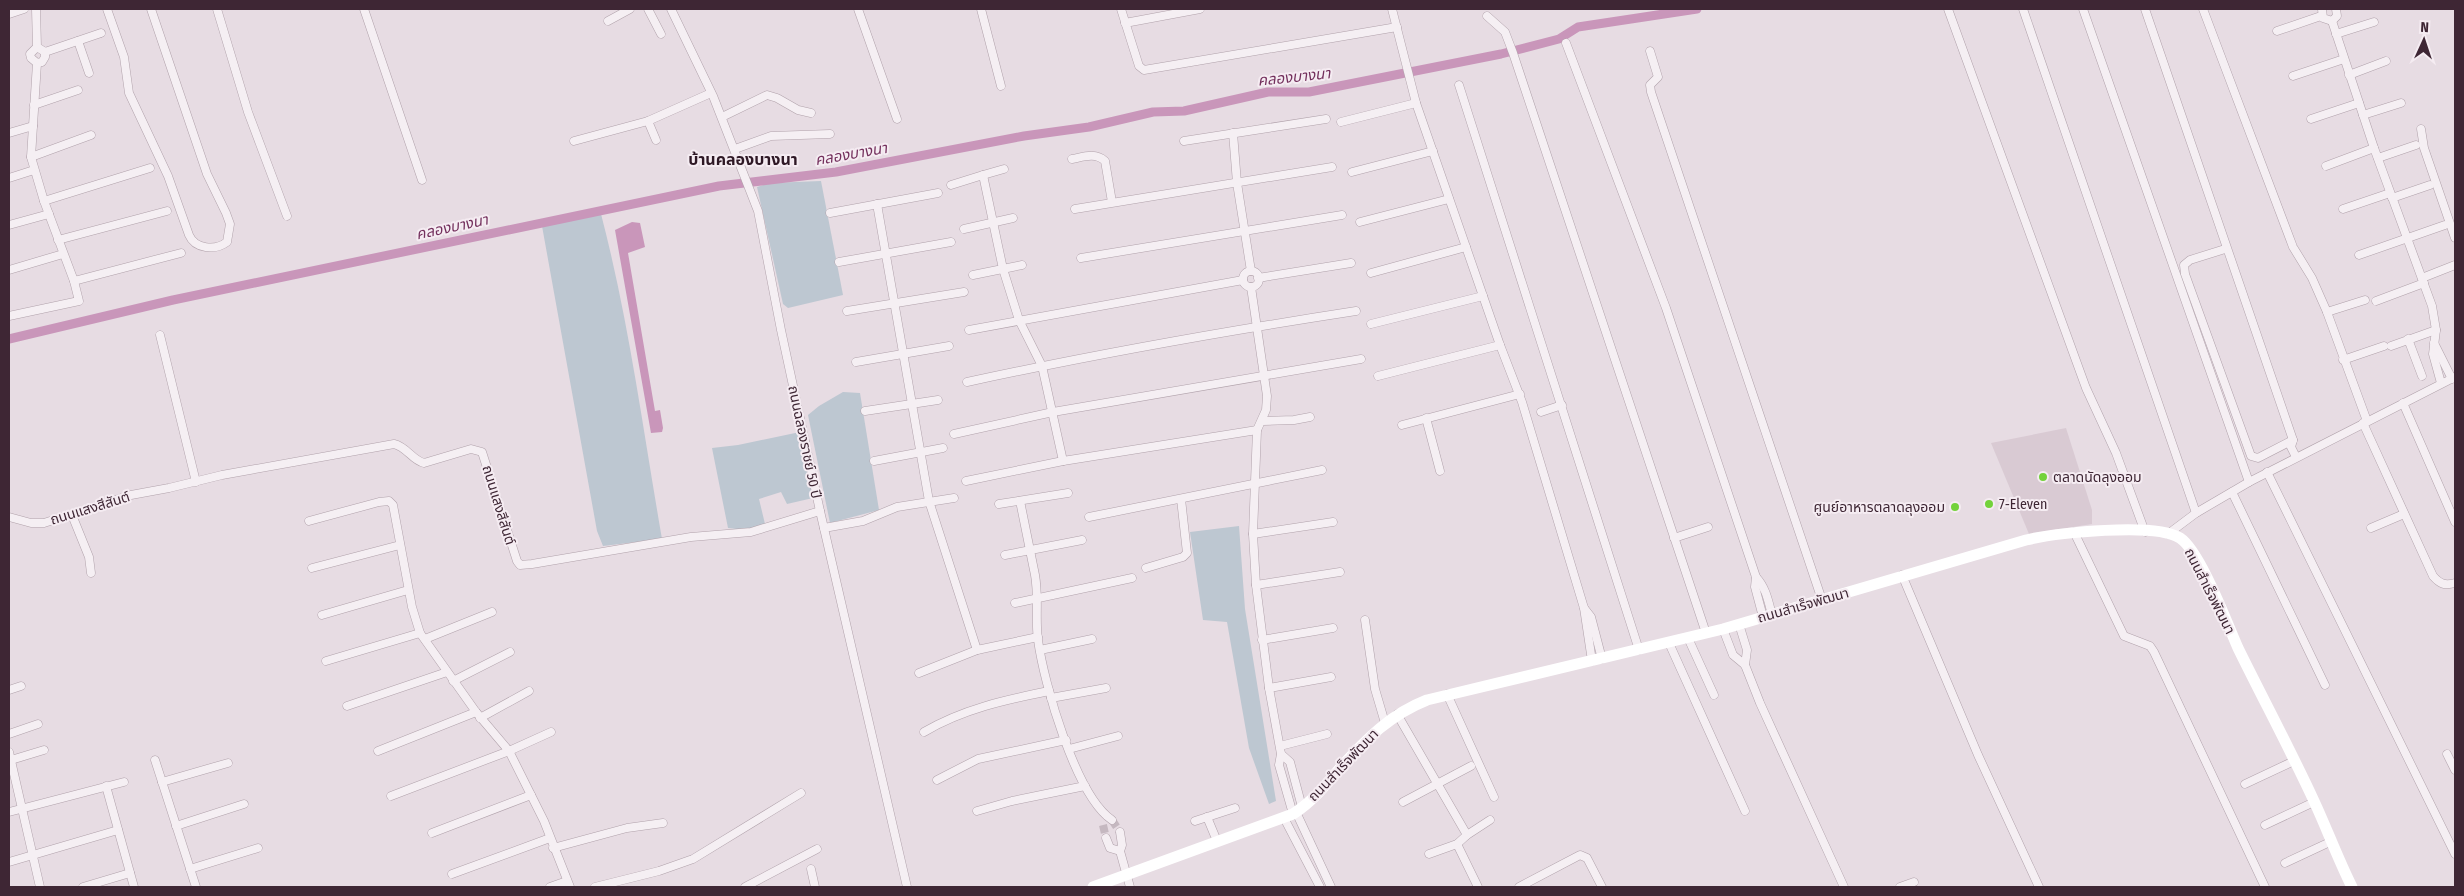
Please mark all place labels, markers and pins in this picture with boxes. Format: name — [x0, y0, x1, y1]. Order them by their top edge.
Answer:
place label: ตลาดนัดลุงออม — [2053, 469, 2142, 486]
marker: ตลาดนัดลุงออม — [2037, 471, 2049, 483]
place label: 7-Eleven — [1999, 496, 2047, 513]
marker: 7-Eleven — [1983, 498, 1995, 510]
place label: ศูนย์อาหารตลาดลุงออม — [1813, 499, 1945, 516]
marker: ศูนย์อาหารตลาดลุงออม — [1949, 501, 1961, 513]

